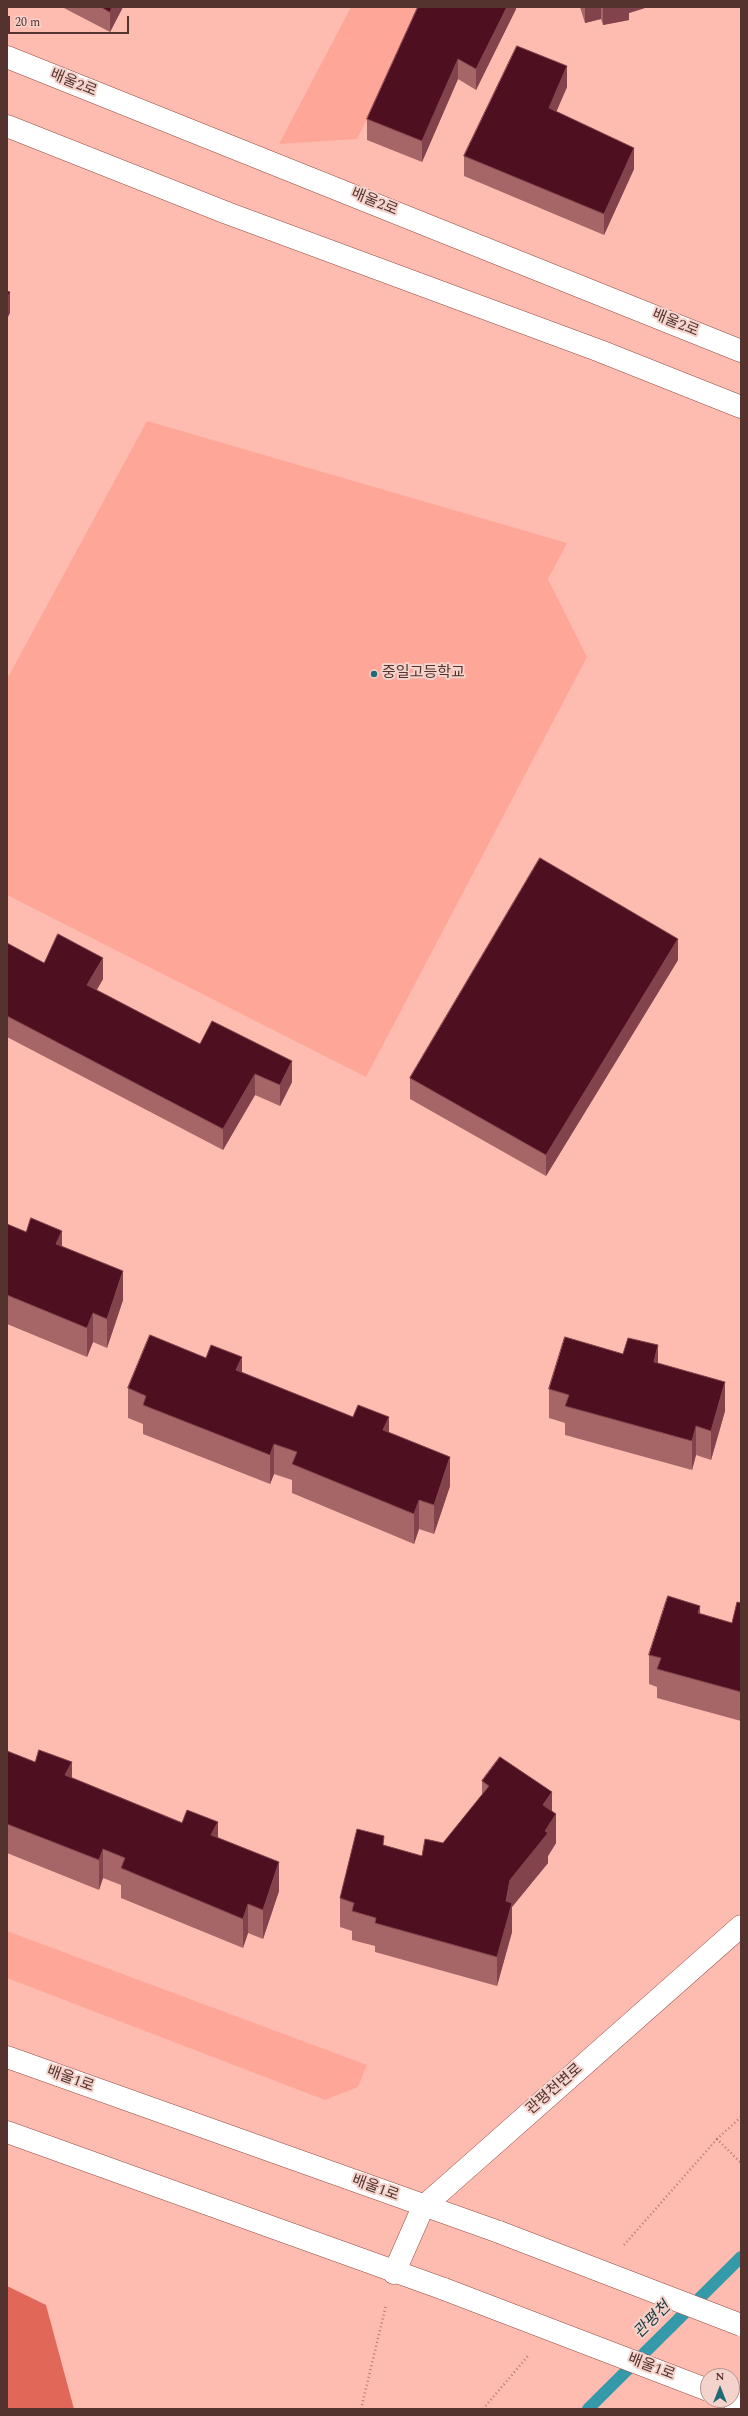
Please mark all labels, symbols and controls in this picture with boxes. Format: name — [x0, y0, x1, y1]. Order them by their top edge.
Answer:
scale bar — [10, 8, 131, 34]
text: 20 m — [15, 13, 40, 32]
street label: 배울2로 — [47, 66, 99, 102]
street label: 배울2로 — [348, 185, 400, 221]
street label: 배울2로 — [649, 306, 701, 342]
place label: 중일고등학교 — [382, 665, 465, 683]
marker: 중일고등학교 — [369, 669, 379, 679]
street label: 관평천변로 — [523, 2061, 587, 2119]
street label: 배울1로 — [44, 2063, 96, 2097]
street label: 배울1로 — [349, 2172, 401, 2206]
water label: 관평천 — [631, 2299, 675, 2343]
street label: 배울1로 — [625, 2351, 677, 2385]
north arrow — [700, 2368, 740, 2408]
text: N — [716, 2368, 724, 2385]

